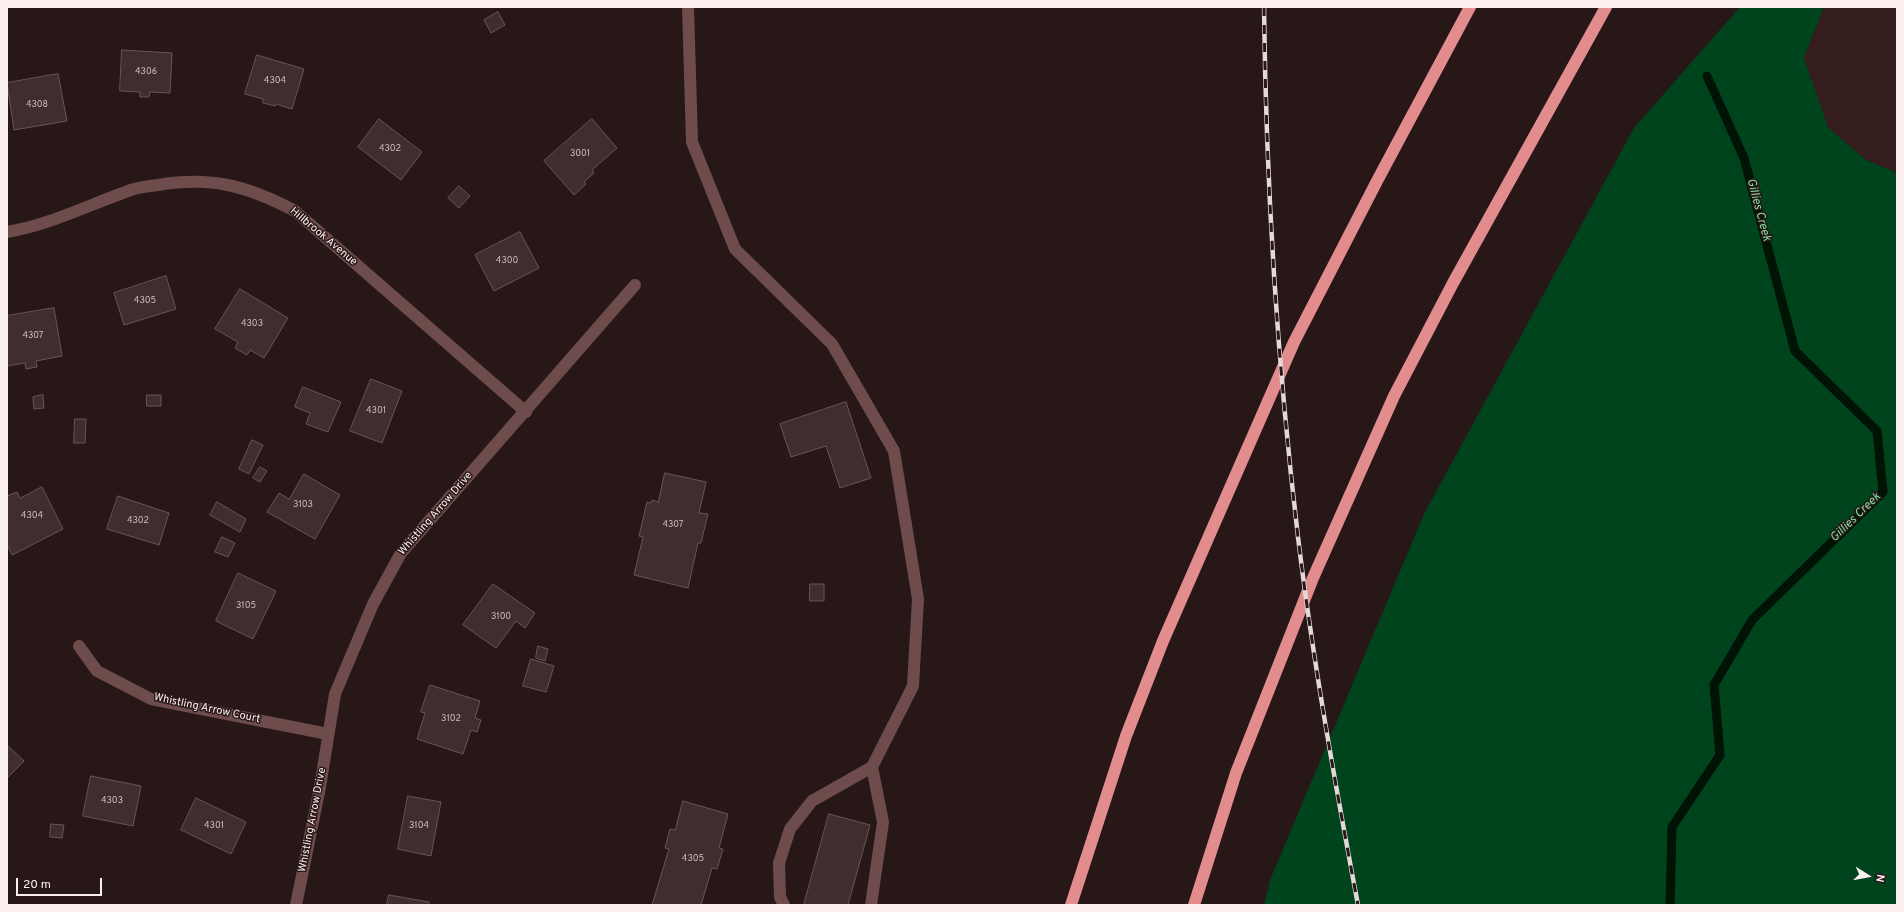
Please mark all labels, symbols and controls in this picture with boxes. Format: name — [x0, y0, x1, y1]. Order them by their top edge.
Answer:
house number: 4306 — [135, 67, 157, 77]
house number: 4304 — [264, 76, 286, 86]
house number: 4308 — [26, 100, 48, 110]
house number: 4302 — [379, 144, 401, 154]
house number: 3001 — [570, 149, 590, 159]
water label: Gillies Creek — [1743, 177, 1773, 243]
street label: Hillbrook Avenue — [287, 205, 359, 269]
house number: 4300 — [496, 256, 518, 266]
house number: 4305 — [134, 296, 156, 306]
house number: 4303 — [241, 319, 263, 329]
house number: 4307 — [22, 331, 44, 341]
house number: 4301 — [366, 406, 386, 416]
street label: Whistling Arrow Drive — [396, 470, 476, 558]
water label: Gillies Creek — [1828, 490, 1884, 546]
house number: 3103 — [293, 500, 313, 510]
house number: 4304 — [21, 511, 43, 521]
house number: 4302 — [127, 516, 149, 526]
house number: 4307 — [662, 520, 684, 530]
house number: 3105 — [236, 601, 256, 611]
house number: 3100 — [491, 612, 511, 622]
street label: Whistling Arrow Court — [153, 691, 261, 727]
house number: 3102 — [441, 714, 461, 724]
street label: Whistling Arrow Drive — [296, 767, 330, 873]
house number: 4303 — [101, 796, 123, 806]
house number: 4301 — [204, 821, 224, 831]
house number: 3104 — [409, 821, 429, 831]
house number: 4305 — [682, 854, 704, 864]
north arrow — [1848, 856, 1888, 896]
scale bar — [18, 870, 104, 896]
text: N — [1872, 873, 1887, 884]
text: 20 m — [23, 877, 51, 893]

